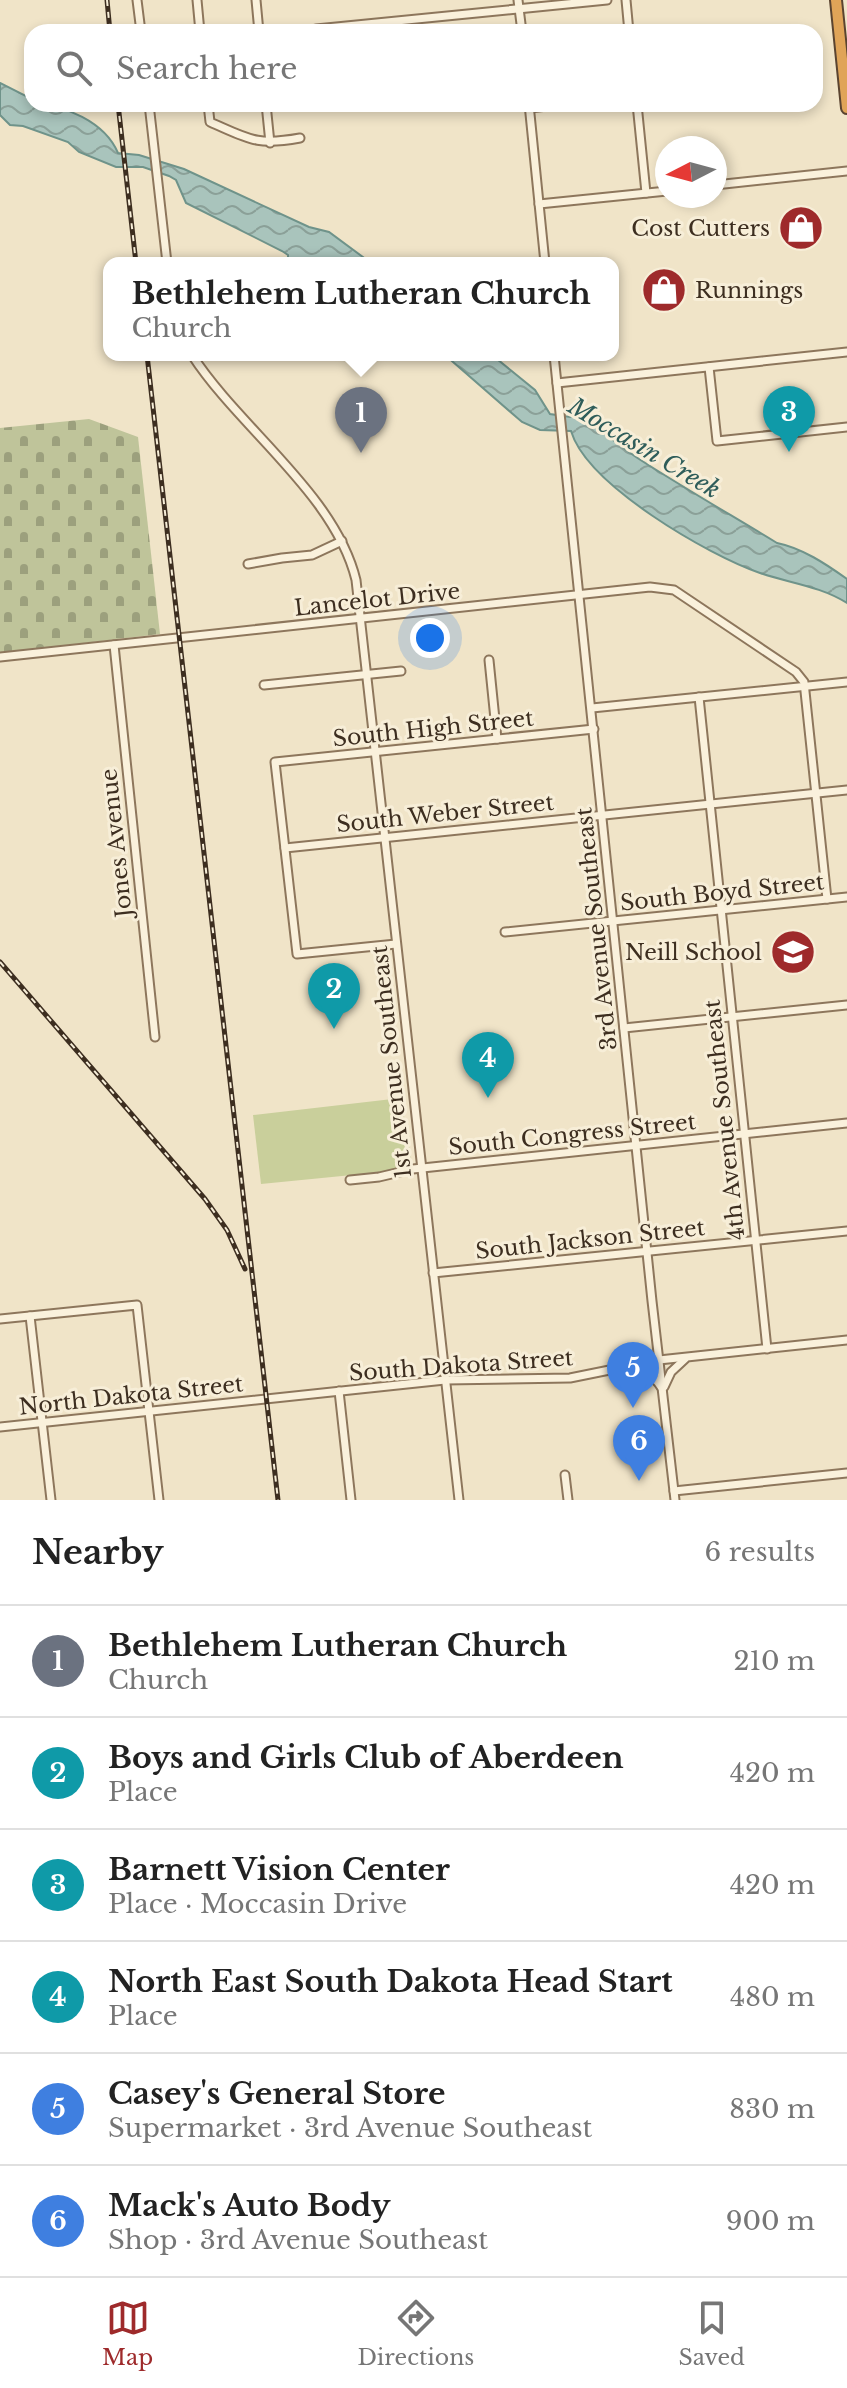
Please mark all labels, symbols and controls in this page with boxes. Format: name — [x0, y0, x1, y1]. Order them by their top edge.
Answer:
search box — [24, 24, 823, 112]
icon: search — [52, 46, 96, 90]
text: Search here — [116, 50, 297, 87]
north arrow — [655, 136, 727, 208]
shop icon: Cost Cutters — [777, 204, 825, 252]
place label: Cost Cutters — [631, 215, 770, 242]
popup — [103, 257, 619, 361]
shop icon: Runnings — [640, 266, 688, 314]
text: Bethlehem Lutheran Church — [131, 275, 591, 312]
place label: Runnings — [695, 277, 803, 304]
text: Church — [131, 312, 231, 344]
pin: 3 — [763, 386, 815, 452]
pin: 1 — [335, 387, 387, 453]
water label: Moccasin Creek — [562, 390, 725, 504]
street label: Lancelot Drive — [293, 577, 461, 622]
your location — [410, 618, 450, 658]
street label: South High Street — [331, 704, 535, 752]
street label: Jones Avenue — [95, 767, 138, 922]
street label: South Weber Street — [335, 789, 556, 838]
street label: 3rd Avenue Southeast — [570, 805, 623, 1052]
street label: South Boyd Street — [619, 868, 826, 917]
school or university icon: Neill School — [769, 928, 817, 976]
place label: Neill School — [625, 939, 762, 966]
street label: 1st Avenue Southeast — [366, 944, 417, 1179]
pin: 2 — [308, 963, 360, 1029]
street label: 4th Avenue Southeast — [698, 998, 751, 1242]
pin: 4 — [462, 1032, 514, 1098]
street label: South Congress Street — [447, 1108, 698, 1161]
street label: South Jackson Street — [474, 1214, 707, 1265]
pin: 5 — [607, 1342, 659, 1408]
street label: South Dakota Street — [348, 1344, 575, 1387]
street label: North Dakota Street — [18, 1370, 245, 1421]
pin: 6 — [613, 1415, 665, 1481]
text: Nearby — [32, 1531, 164, 1573]
text: 6 results — [704, 1536, 815, 1568]
text: Bethlehem Lutheran Church — [108, 1627, 567, 1664]
text: 1 — [52, 1645, 64, 1677]
text: 210 m — [733, 1645, 815, 1677]
text: Church — [108, 1664, 208, 1696]
text: Boys and Girls Club of Aberdeen — [108, 1739, 624, 1776]
text: 2 — [50, 1757, 66, 1789]
text: 420 m — [730, 1757, 815, 1789]
text: Place — [108, 1776, 178, 1808]
text: Barnett Vision Center — [108, 1851, 450, 1888]
text: 3 — [50, 1869, 66, 1901]
text: 420 m — [730, 1869, 815, 1901]
text: Place · Moccasin Drive — [108, 1888, 407, 1920]
text: North East South Dakota Head Start — [108, 1963, 673, 2000]
text: 4 — [49, 1981, 67, 2013]
text: 480 m — [730, 1981, 815, 2013]
text: Place — [108, 2000, 178, 2032]
text: Casey's General Store — [108, 2075, 446, 2112]
text: 5 — [50, 2093, 66, 2125]
text: 830 m — [729, 2093, 815, 2125]
text: Supermarket · 3rd Avenue Southeast — [108, 2112, 592, 2144]
text: Mack's Auto Body — [108, 2187, 390, 2224]
text: 6 — [49, 2205, 67, 2237]
text: 900 m — [726, 2205, 815, 2237]
text: Shop · 3rd Avenue Southeast — [108, 2224, 488, 2256]
tab: Map — [102, 2296, 153, 2371]
tab: Directions — [357, 2296, 474, 2371]
tab: Saved — [679, 2296, 745, 2371]

